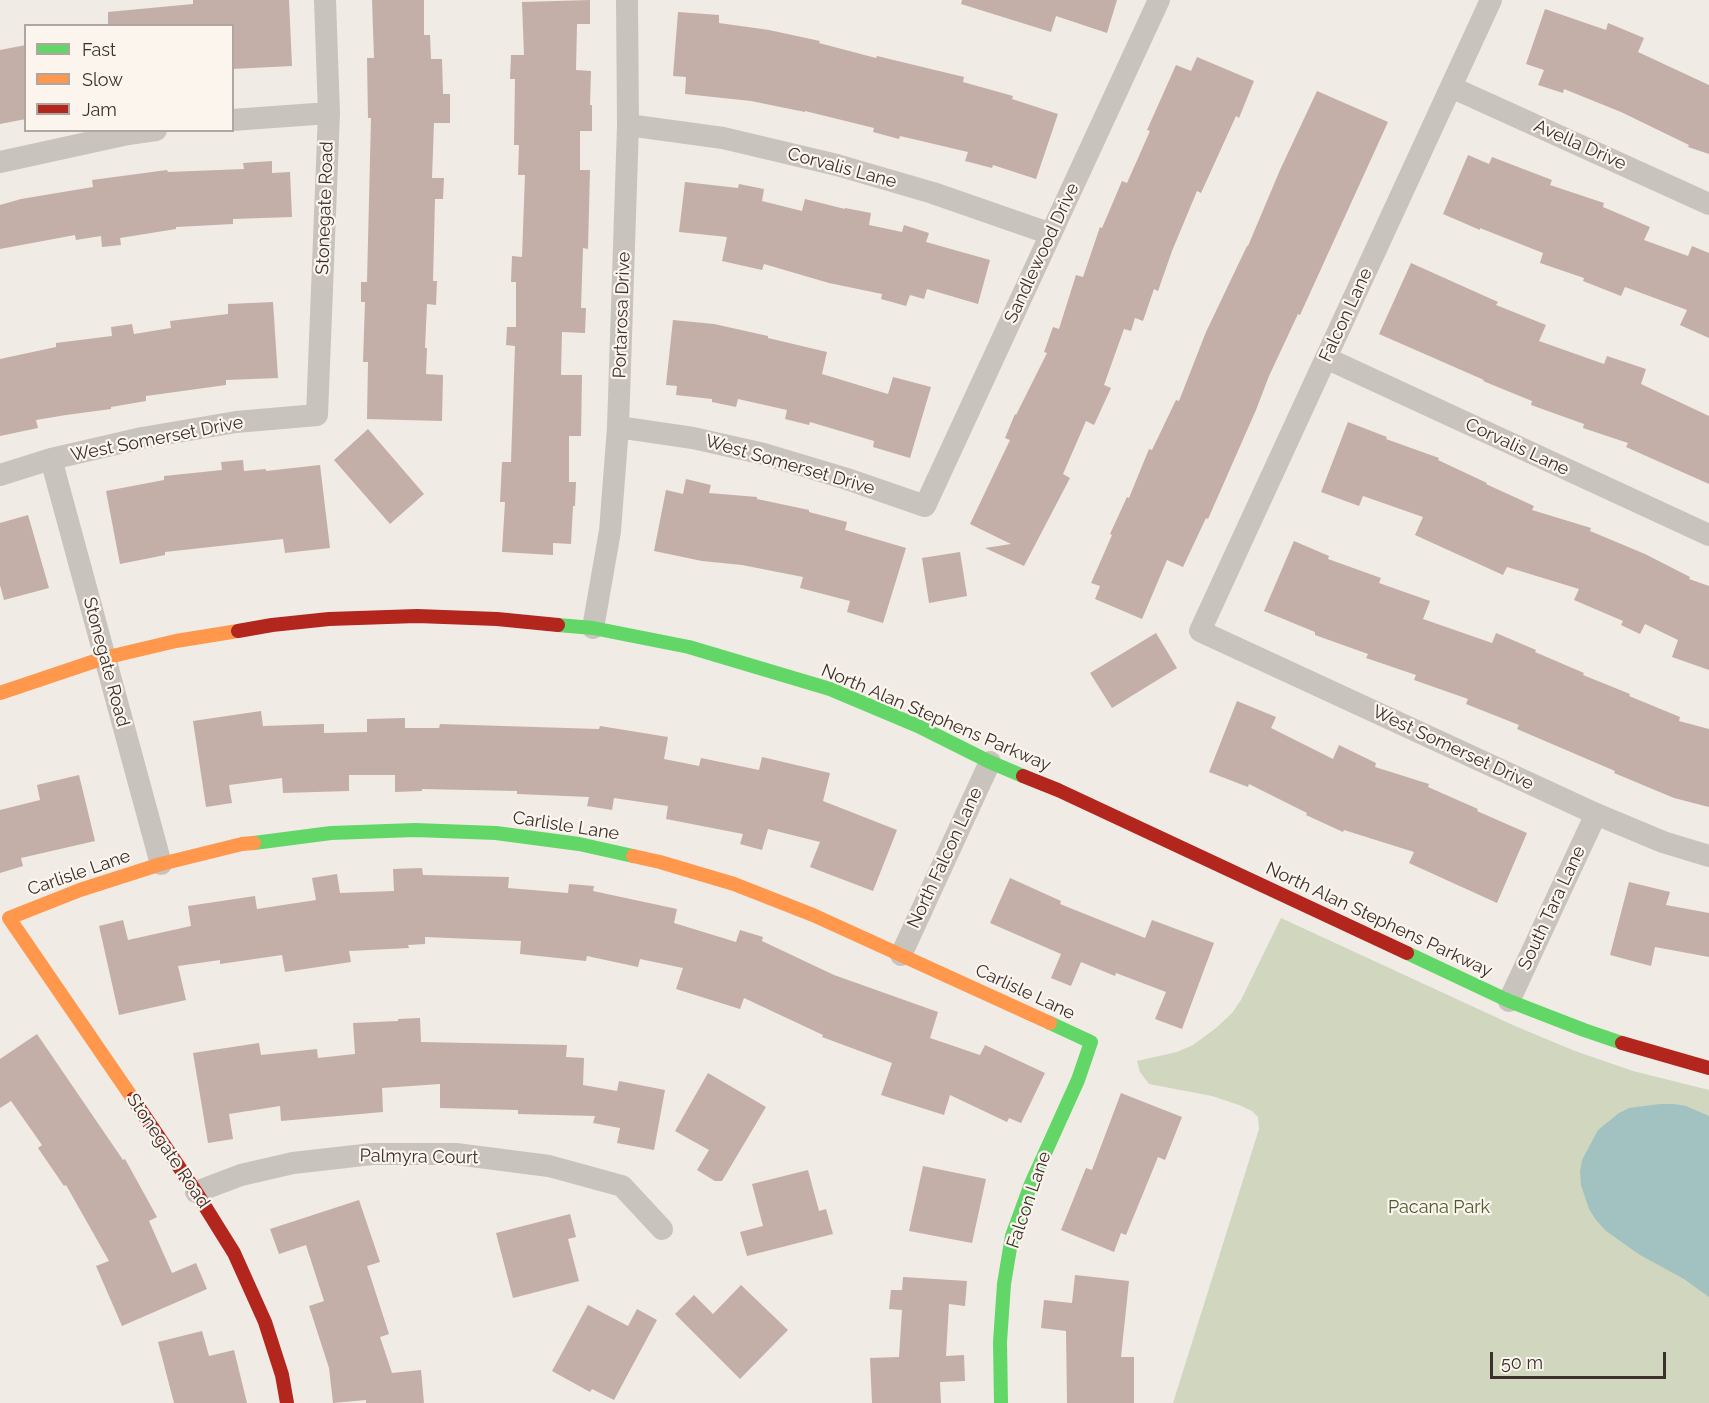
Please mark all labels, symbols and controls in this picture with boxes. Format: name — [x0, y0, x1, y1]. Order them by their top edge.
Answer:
legend — [24, 24, 234, 132]
text: Fast — [82, 39, 116, 60]
text: Slow — [82, 69, 123, 90]
text: Jam — [82, 99, 117, 120]
street label: Avella Drive — [1531, 115, 1629, 175]
street label: Stonegate Road — [312, 141, 338, 275]
street label: Corvalis Lane — [785, 143, 899, 193]
street label: Sandlewood Drive — [1000, 180, 1084, 326]
street label: Portarosa Drive — [609, 251, 635, 379]
street label: Falcon Lane — [1315, 265, 1377, 365]
street label: West Somerset Drive — [69, 412, 245, 466]
street label: Corvalis Lane — [1462, 414, 1572, 480]
street label: West Somerset Drive — [703, 430, 877, 500]
street label: Stonegate Road — [78, 595, 134, 729]
street label: North Alan Stephens Parkway — [818, 660, 1054, 776]
street label: West Somerset Drive — [1369, 701, 1537, 795]
street label: North Falcon Lane — [903, 784, 987, 932]
street label: Carlisle Lane — [511, 807, 621, 845]
street label: South Tara Lane — [1514, 843, 1590, 973]
street label: Carlisle Lane — [25, 845, 133, 901]
street label: North Alan Stephens Parkway — [1262, 858, 1496, 982]
street label: Carlisle Lane — [972, 960, 1078, 1024]
street label: Stonegate Road — [122, 1090, 214, 1212]
street label: Palmyra Court — [359, 1145, 479, 1169]
street label: Falcon Lane — [1002, 1149, 1056, 1251]
park label: Pacana Park — [1388, 1197, 1490, 1219]
scale bar — [1493, 1340, 1668, 1378]
text: 50 m — [1501, 1352, 1543, 1373]

